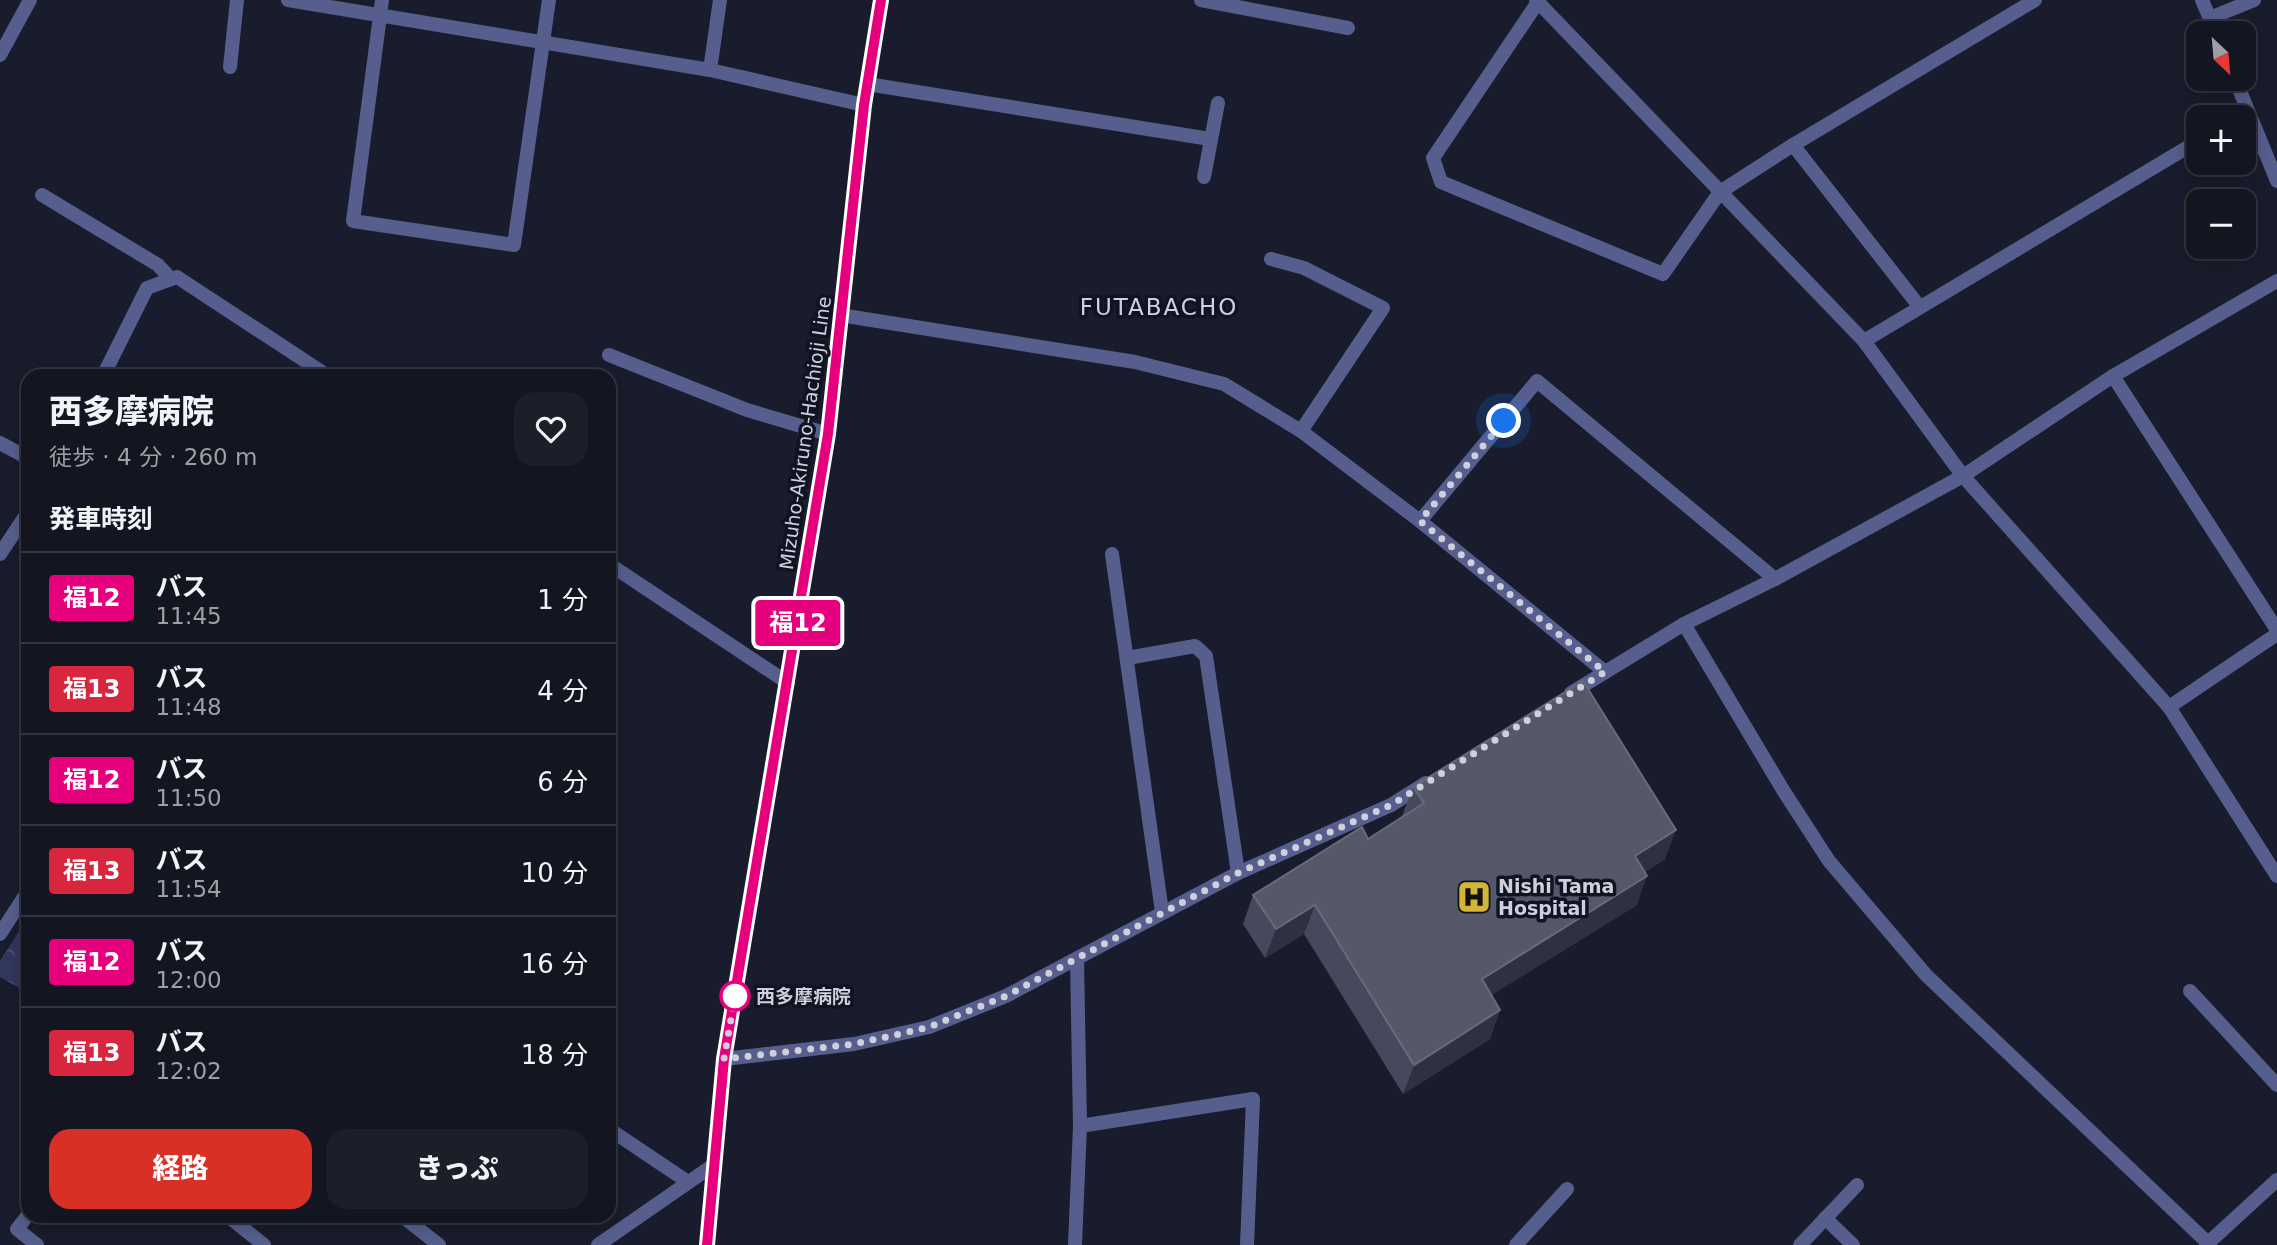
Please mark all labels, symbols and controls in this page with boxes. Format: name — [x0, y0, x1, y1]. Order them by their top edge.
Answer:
north arrow — [2186, 21, 2256, 91]
map controls — [2186, 21, 2256, 259]
button: + — [2186, 105, 2256, 175]
button: − — [2186, 189, 2256, 259]
district label: FUTABACHO — [1080, 294, 1238, 320]
street label: Mizuho-Akiruno-Hachioji Line — [775, 295, 835, 571]
text: 西多摩病院 — [49, 392, 214, 431]
button: heart — [514, 392, 588, 466]
your location — [1486, 403, 1521, 438]
text: 徒歩 · 4 分 · 260 m — [49, 444, 257, 470]
text: 発車時刻 — [49, 504, 153, 534]
text: バス — [155, 572, 207, 602]
text: 福12 — [63, 584, 120, 612]
text: 1 分 — [537, 585, 588, 615]
line badge: 福12 — [758, 600, 838, 646]
text: 11:45 — [155, 603, 222, 629]
text: 福12 — [769, 609, 827, 637]
text: バス — [155, 663, 207, 693]
text: 福13 — [63, 675, 120, 703]
text: 4 分 — [537, 676, 588, 706]
text: 11:48 — [155, 694, 222, 720]
text: バス — [155, 754, 207, 784]
text: 福12 — [63, 766, 120, 794]
text: 6 分 — [537, 767, 588, 797]
text: 11:50 — [155, 785, 222, 811]
text: バス — [155, 845, 207, 875]
text: 福13 — [63, 857, 120, 885]
text: 10 分 — [521, 858, 588, 888]
place label: Nishi Tama Hospital — [1498, 875, 1614, 919]
text: 11:54 — [155, 876, 222, 902]
hospital icon: Nishi Tama Hospital — [1455, 878, 1493, 916]
text: バス — [155, 936, 207, 966]
text: 福12 — [63, 948, 120, 976]
text: 16 分 — [521, 949, 588, 979]
text: 12:00 — [155, 967, 222, 993]
marker: 西多摩病院 — [720, 981, 750, 1011]
place label: 西多摩病院 — [756, 985, 851, 1007]
text: バス — [155, 1027, 207, 1057]
text: 福13 — [63, 1039, 120, 1067]
text: 18 分 — [521, 1040, 588, 1070]
text: 12:02 — [155, 1058, 222, 1084]
button: 経路 — [49, 1129, 312, 1209]
button: きっぷ — [326, 1129, 588, 1209]

